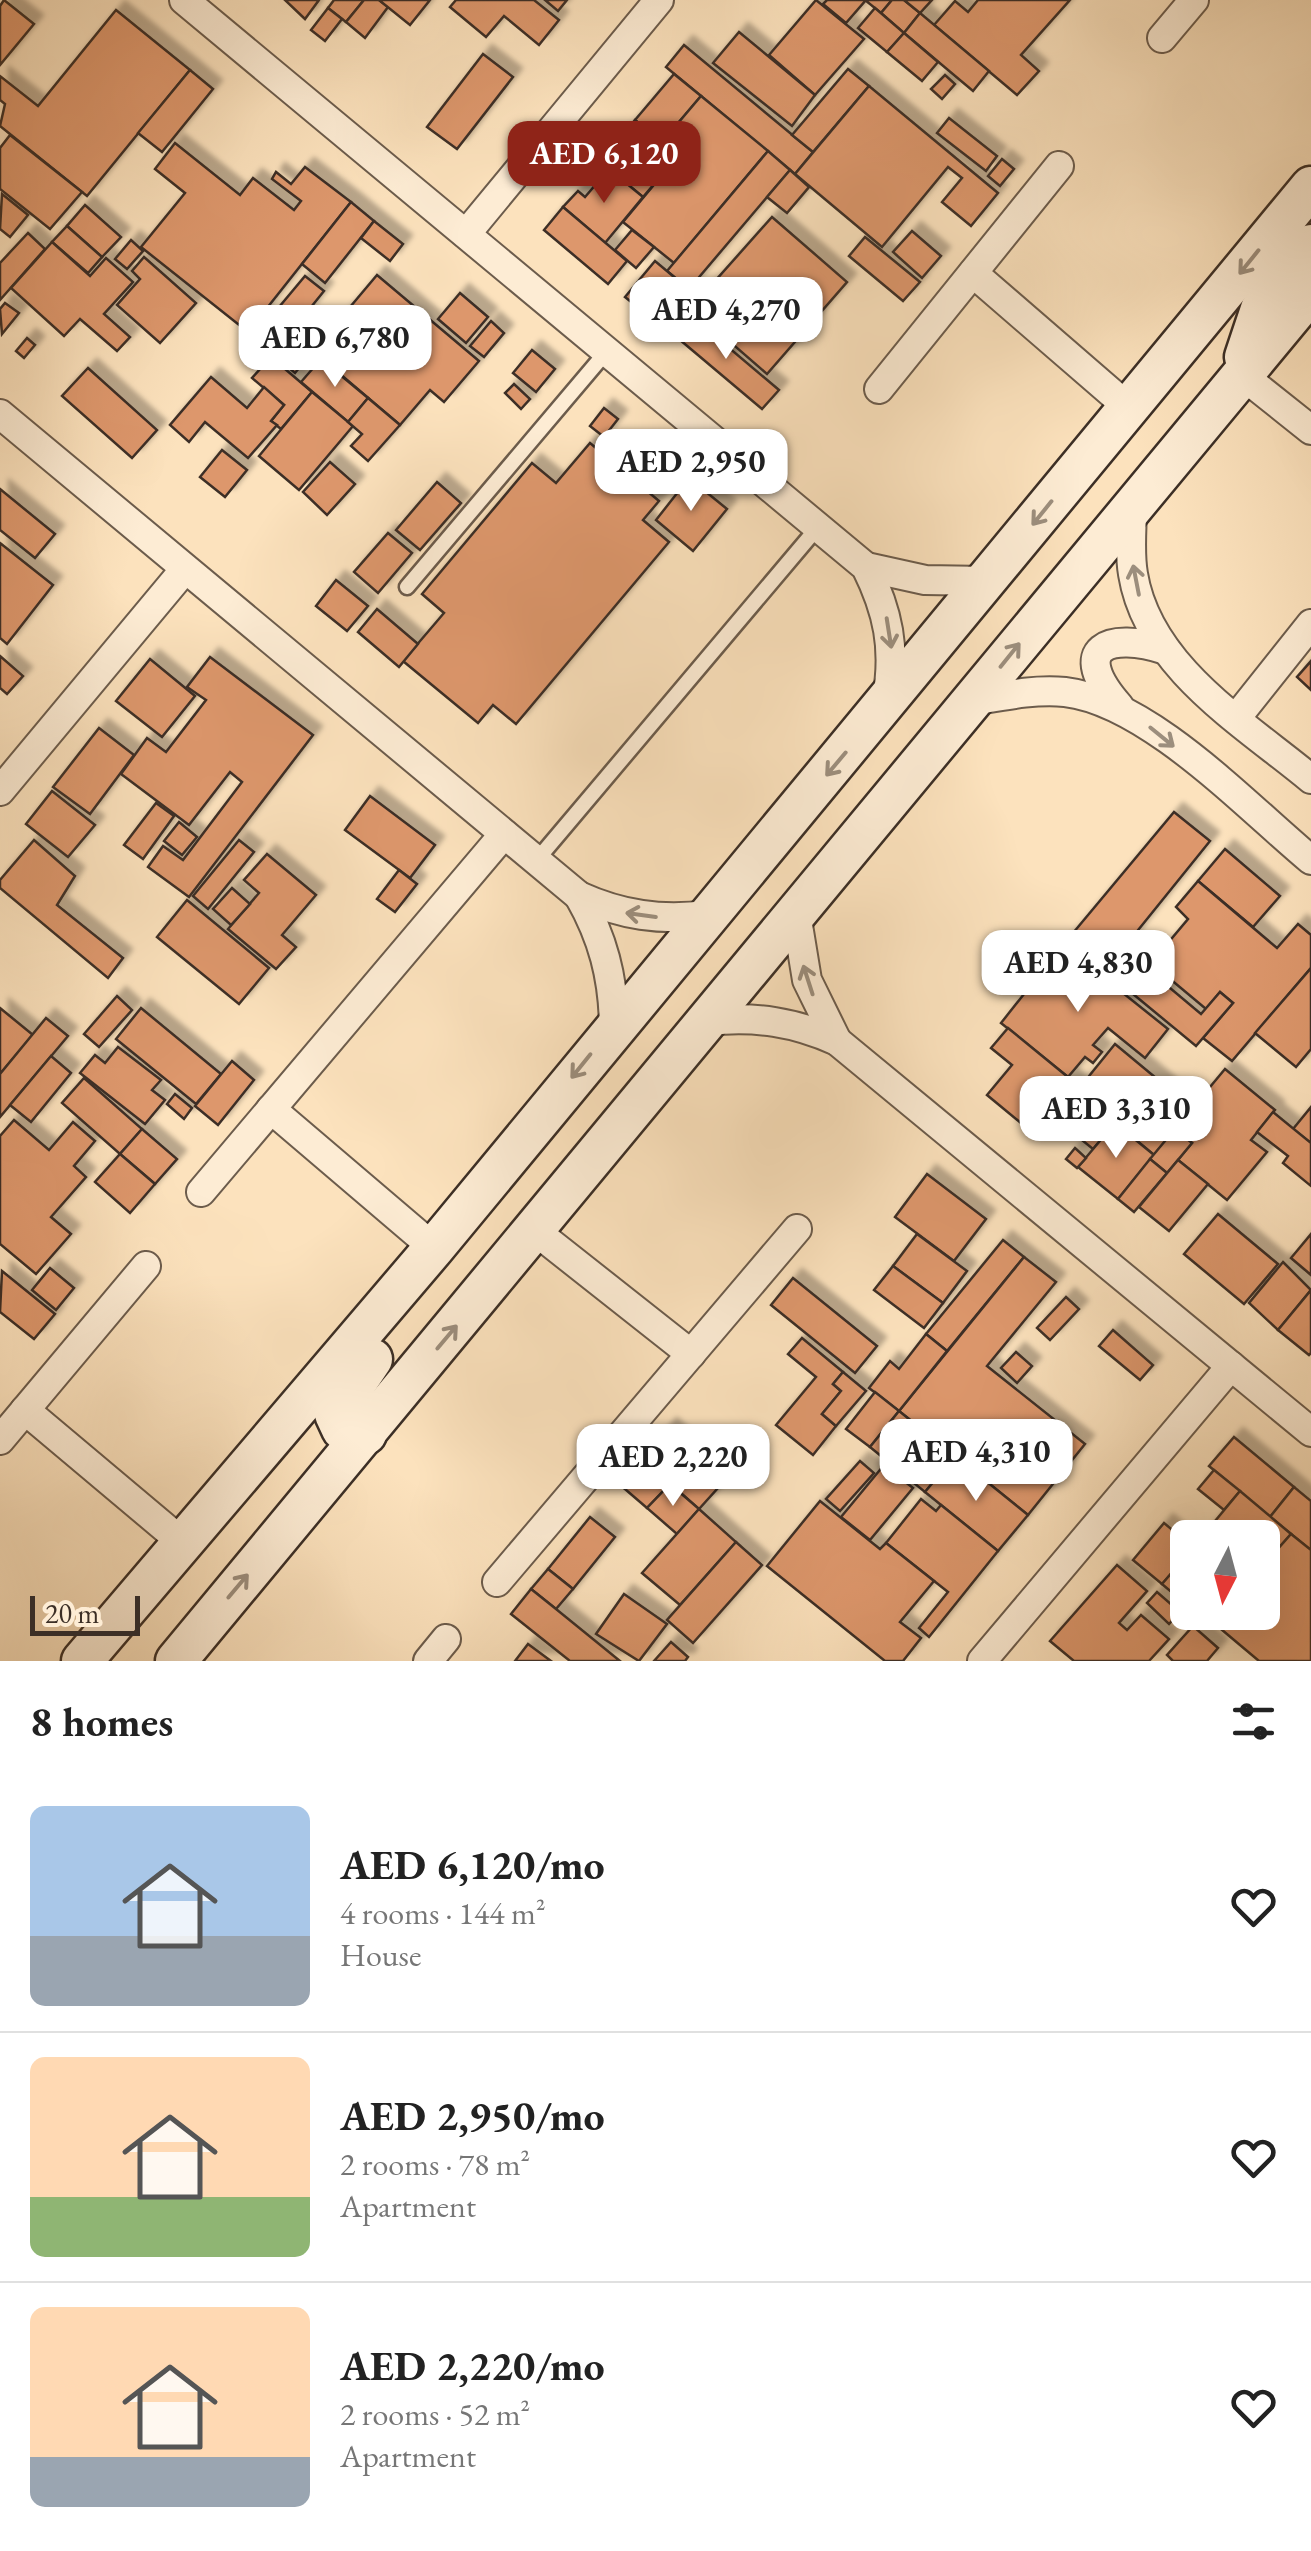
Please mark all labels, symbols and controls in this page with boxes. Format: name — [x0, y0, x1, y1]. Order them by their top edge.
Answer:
pin: AED 6,120 — [490, 121, 718, 206]
text: AED 6,120 — [530, 132, 678, 174]
one-way arrow — [1238, 249, 1260, 275]
pin: AED 4,270 — [612, 277, 840, 362]
text: AED 4,270 — [652, 288, 800, 330]
pin: AED 6,780 — [221, 305, 449, 390]
text: AED 6,780 — [261, 316, 409, 358]
pin: AED 2,950 — [577, 429, 805, 514]
text: AED 2,950 — [617, 440, 765, 482]
one-way arrow — [1031, 500, 1053, 526]
one-way arrow — [1125, 564, 1144, 596]
one-way arrow — [881, 617, 899, 649]
one-way arrow — [999, 642, 1021, 668]
one-way arrow — [1149, 726, 1175, 748]
one-way arrow — [824, 751, 847, 776]
one-way arrow — [626, 906, 658, 924]
pin: AED 4,830 — [964, 930, 1192, 1015]
text: AED 4,830 — [1004, 941, 1152, 983]
one-way arrow — [798, 964, 816, 996]
one-way arrow — [570, 1053, 592, 1079]
pin: AED 3,310 — [1002, 1076, 1230, 1161]
text: AED 3,310 — [1042, 1087, 1190, 1129]
one-way arrow — [435, 1324, 457, 1350]
pin: AED 4,310 — [862, 1419, 1090, 1504]
pin: AED 2,220 — [559, 1424, 787, 1509]
text: AED 4,310 — [902, 1430, 1050, 1472]
text: AED 2,220 — [599, 1435, 747, 1477]
north arrow — [1170, 1520, 1280, 1630]
map controls — [1170, 1520, 1280, 1630]
one-way arrow — [227, 1574, 249, 1600]
scale bar — [30, 1591, 140, 1636]
text: 20 m — [45, 1595, 99, 1631]
text: 8 homes — [30, 1694, 173, 1749]
icon: filters — [1226, 1694, 1281, 1749]
text: AED 6,120/mo — [340, 1837, 605, 1892]
icon: home — [110, 1846, 230, 1966]
icon: heart — [1226, 1879, 1281, 1934]
text: 4 rooms · 144 m² — [340, 1892, 546, 1934]
text: House — [340, 1934, 421, 1976]
text: AED 2,950/mo — [340, 2088, 605, 2143]
icon: home — [110, 2097, 230, 2217]
icon: heart — [1226, 2130, 1281, 2185]
text: 2 rooms · 78 m² — [340, 2143, 530, 2185]
text: Apartment — [340, 2185, 476, 2227]
text: AED 2,220/mo — [340, 2338, 605, 2393]
icon: home — [110, 2347, 230, 2467]
icon: heart — [1226, 2380, 1281, 2435]
text: 2 rooms · 52 m² — [340, 2393, 530, 2435]
text: Apartment — [340, 2435, 476, 2477]

